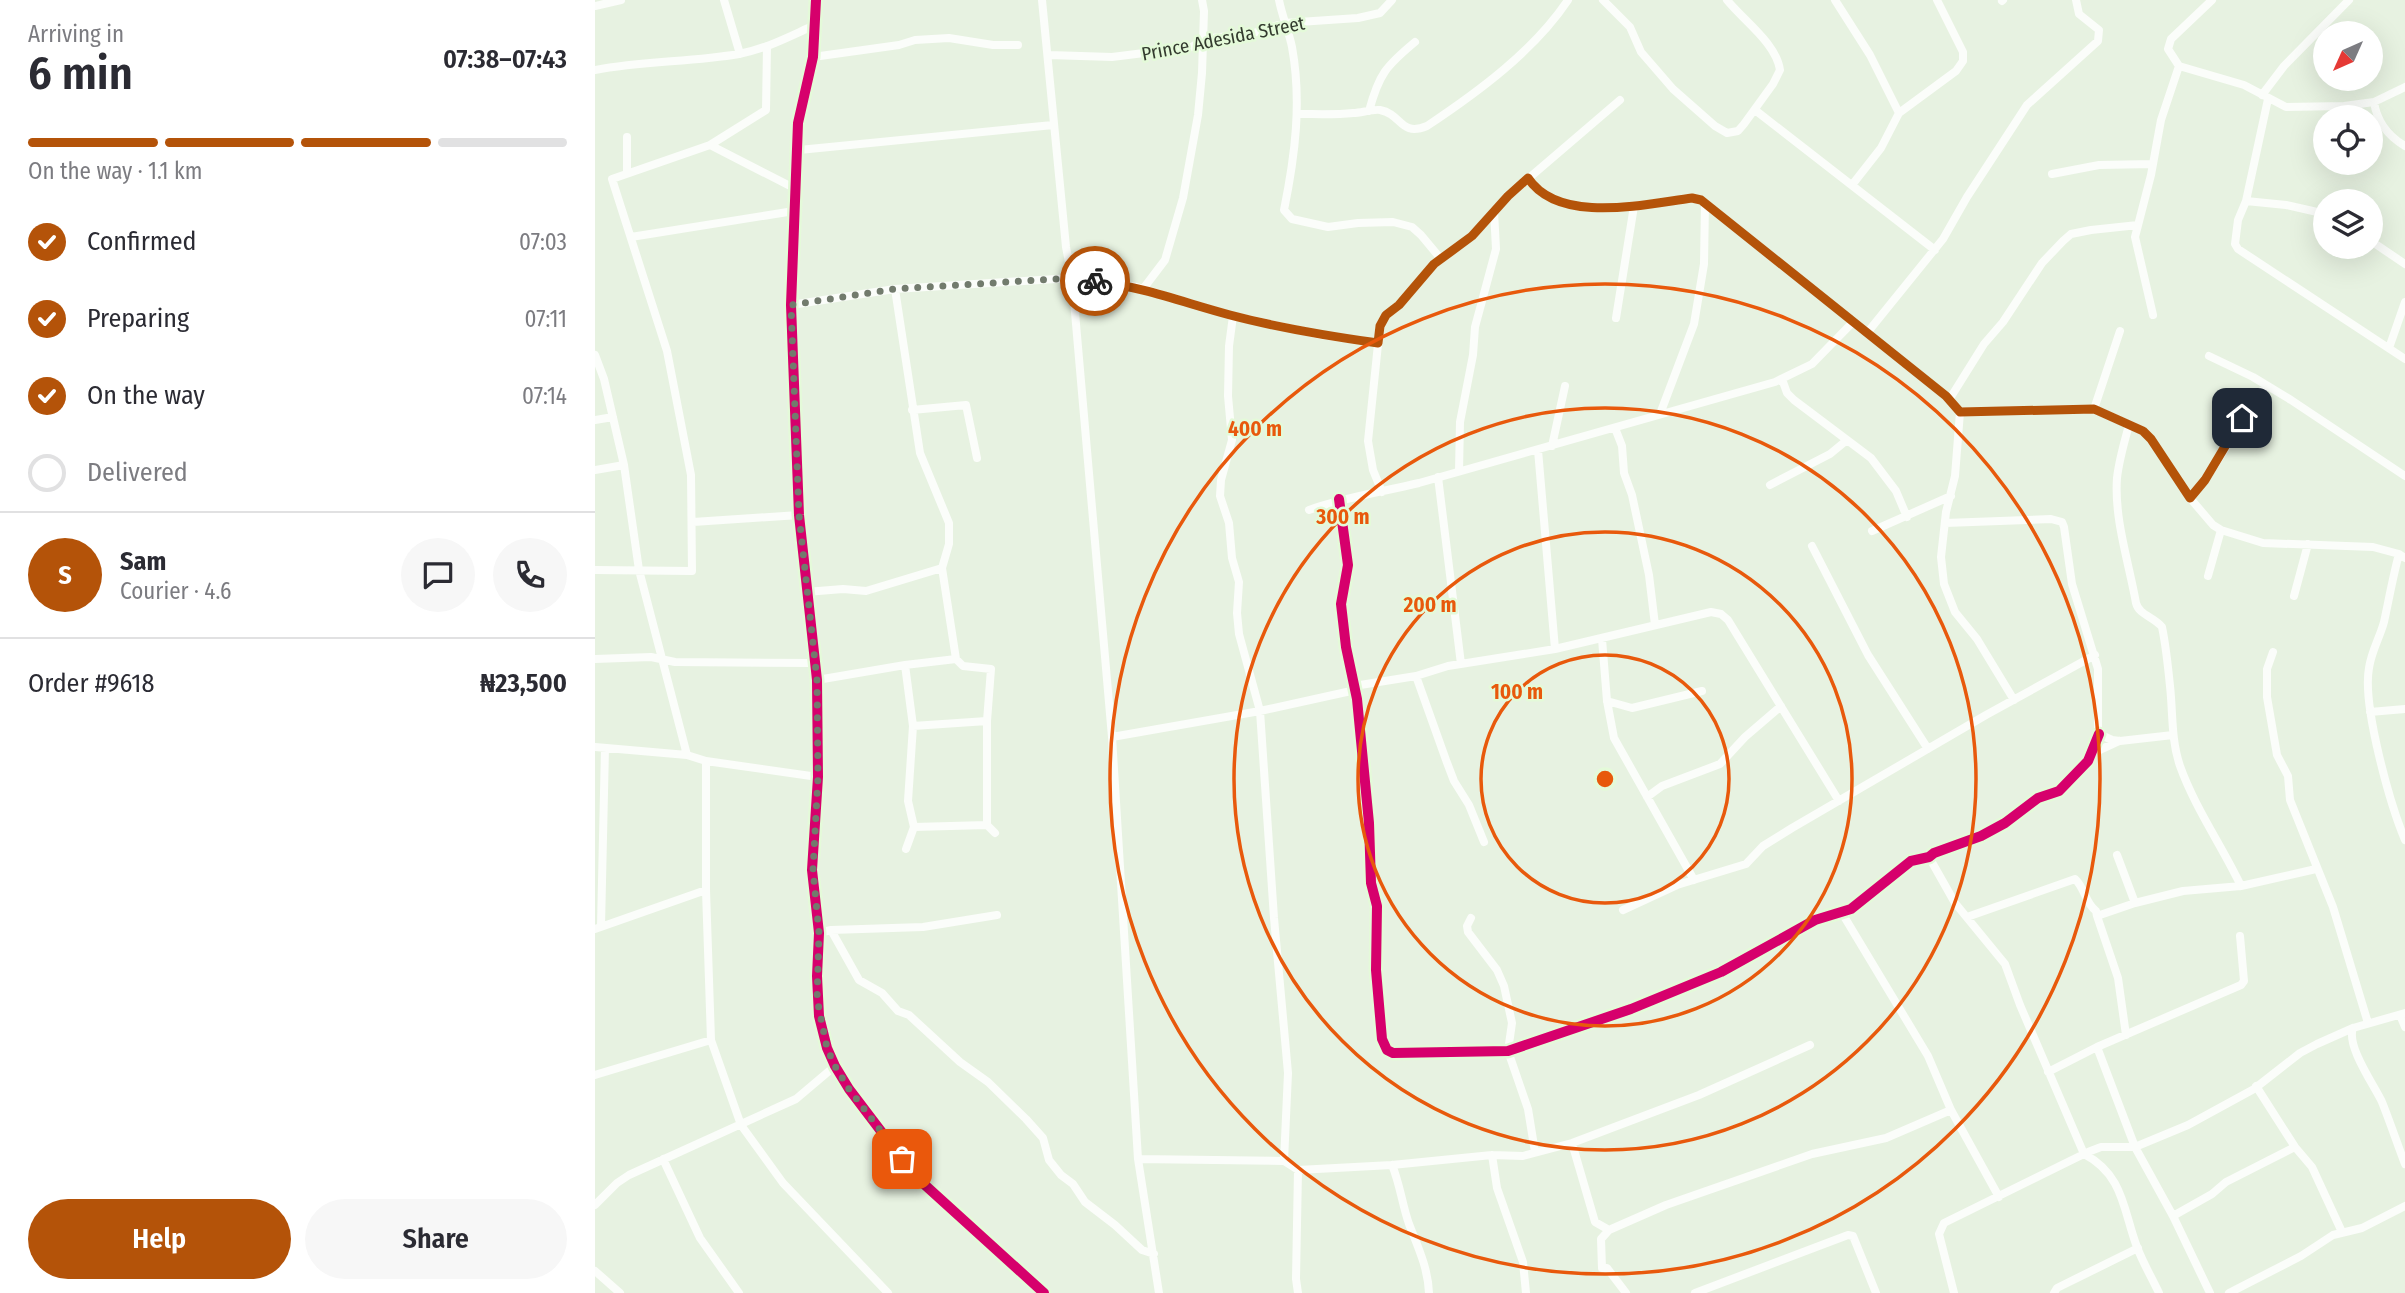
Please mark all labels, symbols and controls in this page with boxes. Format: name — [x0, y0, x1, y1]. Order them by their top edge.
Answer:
street label: Prince Adesida Street — [1140, 11, 1307, 66]
text: Arriving in — [28, 20, 124, 48]
north arrow — [2313, 21, 2383, 91]
map controls — [2313, 21, 2383, 259]
text: 07:38–07:43 — [443, 44, 567, 75]
text: 6 min — [28, 46, 133, 101]
button: locate — [2313, 105, 2383, 175]
text: On the way · 1.1 km — [28, 157, 202, 185]
button: layers — [2313, 189, 2383, 259]
icon: check — [28, 223, 66, 261]
text: Confirmed — [87, 226, 197, 257]
text: 07:03 — [519, 228, 567, 256]
courier — [1060, 246, 1130, 316]
icon: bike — [1076, 262, 1114, 300]
icon: check — [28, 300, 66, 338]
text: Preparing — [87, 303, 189, 334]
text: 07:11 — [525, 305, 567, 333]
icon: check — [28, 377, 66, 415]
text: On the way — [87, 380, 205, 411]
text: 07:14 — [522, 382, 567, 410]
pin — [2212, 388, 2272, 448]
icon: home — [2223, 399, 2261, 437]
text: 400 m — [1228, 416, 1282, 442]
text: Delivered — [87, 457, 188, 488]
text: 300 m — [1315, 504, 1370, 530]
button: chat — [401, 538, 475, 612]
button: phone — [493, 538, 567, 612]
text: Sam — [120, 546, 166, 577]
text: S — [58, 560, 72, 591]
text: Courier · 4.6 — [120, 577, 231, 605]
text: 200 m — [1402, 592, 1457, 618]
text: Order #9618 — [28, 668, 154, 699]
text: ₦23,500 — [480, 668, 567, 699]
text: 100 m — [1491, 679, 1543, 705]
centre of rings — [1593, 767, 1617, 791]
pin — [872, 1129, 932, 1189]
icon: bag — [883, 1140, 921, 1178]
button: Help — [28, 1199, 291, 1279]
button: Share — [305, 1199, 567, 1279]

